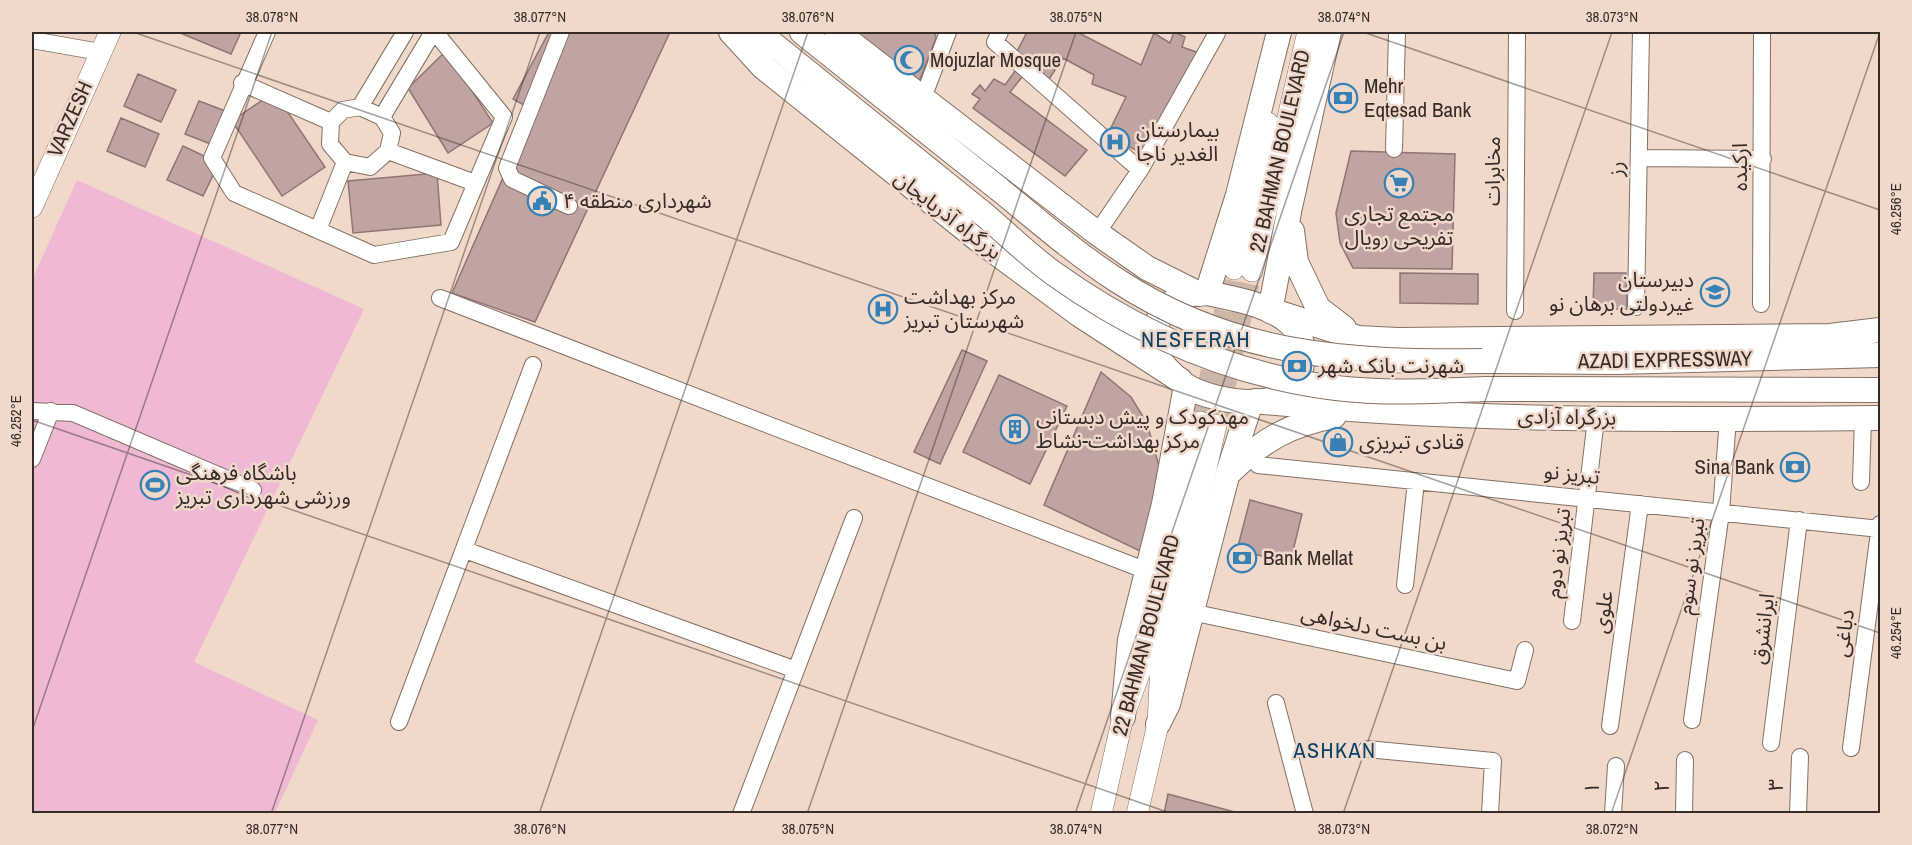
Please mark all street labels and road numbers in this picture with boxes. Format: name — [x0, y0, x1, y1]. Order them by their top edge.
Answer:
street label: 22 BAHMAN BOULEVARD — [1242, 47, 1317, 255]
street label: VARZESH — [40, 76, 99, 161]
street label: مخابرات — [1478, 136, 1507, 206]
street label: ارکیده — [1725, 143, 1754, 191]
street label: رز — [1601, 161, 1630, 178]
street label: بزرگراه آذربایجان — [888, 163, 1008, 266]
street label: AZADI EXPRESSWAY — [1577, 343, 1753, 376]
street label: بزرگراه آزادی — [1517, 401, 1617, 432]
street label: تبریز نو — [1543, 456, 1601, 491]
street label: تبریز نو دوم — [1538, 506, 1579, 600]
street label: تبریز نو سوم — [1669, 516, 1714, 616]
street label: 22 BAHMAN BOULEVARD — [1105, 531, 1186, 739]
street label: علوی — [1585, 589, 1620, 635]
street label: ایرانشرق — [1744, 592, 1781, 666]
street label: بن بست دلخواهی — [1299, 598, 1450, 657]
street label: دباغی — [1826, 607, 1861, 659]
street label: ۳ — [1761, 778, 1790, 791]
street label: ۲ — [1647, 779, 1676, 792]
street label: ۱ — [1577, 781, 1606, 795]

